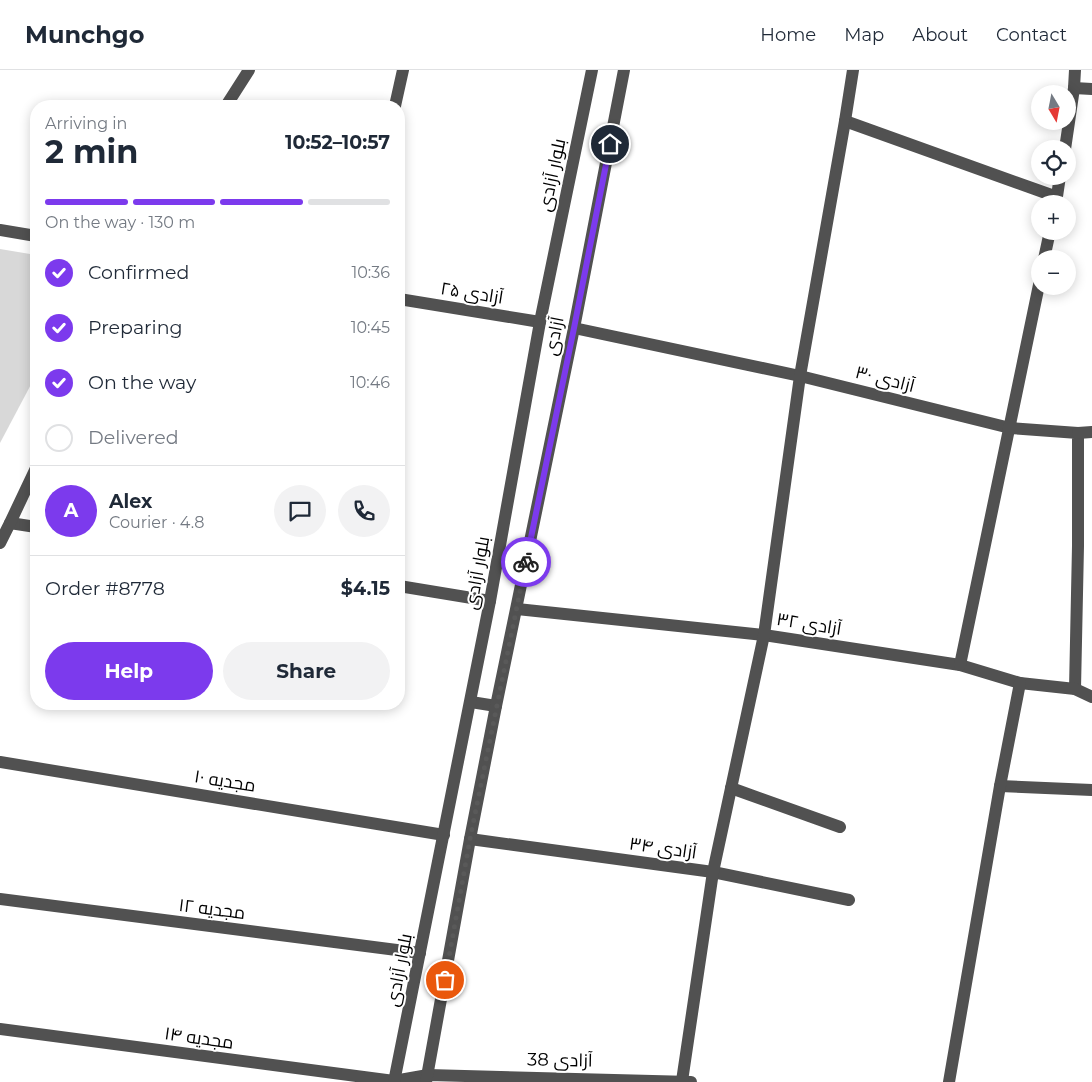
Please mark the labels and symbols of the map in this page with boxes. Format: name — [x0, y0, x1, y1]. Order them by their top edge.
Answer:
north arrow — [1031, 85, 1076, 130]
pin — [589, 123, 631, 165]
street label: بلوار آزادی — [534, 136, 570, 214]
street label: آزادی ۲۵ — [439, 277, 505, 309]
street label: آزادی — [539, 314, 569, 357]
street label: آزادی ۳۰ — [853, 361, 917, 397]
street label: بلوار آزادی — [460, 535, 494, 611]
courier — [501, 537, 551, 587]
street label: آزادی ۳۲ — [775, 608, 843, 640]
street label: مجدیه ۱۰ — [193, 765, 257, 797]
street label: آزادی ۳۴ — [628, 832, 698, 864]
street label: مجدیه ۱۲ — [177, 894, 247, 924]
street label: بلوار آزادی — [381, 931, 417, 1009]
pin — [424, 959, 466, 1001]
street label: مجدیه ۱۴ — [163, 1022, 235, 1054]
street label: آزادی 38 — [527, 1048, 593, 1072]

